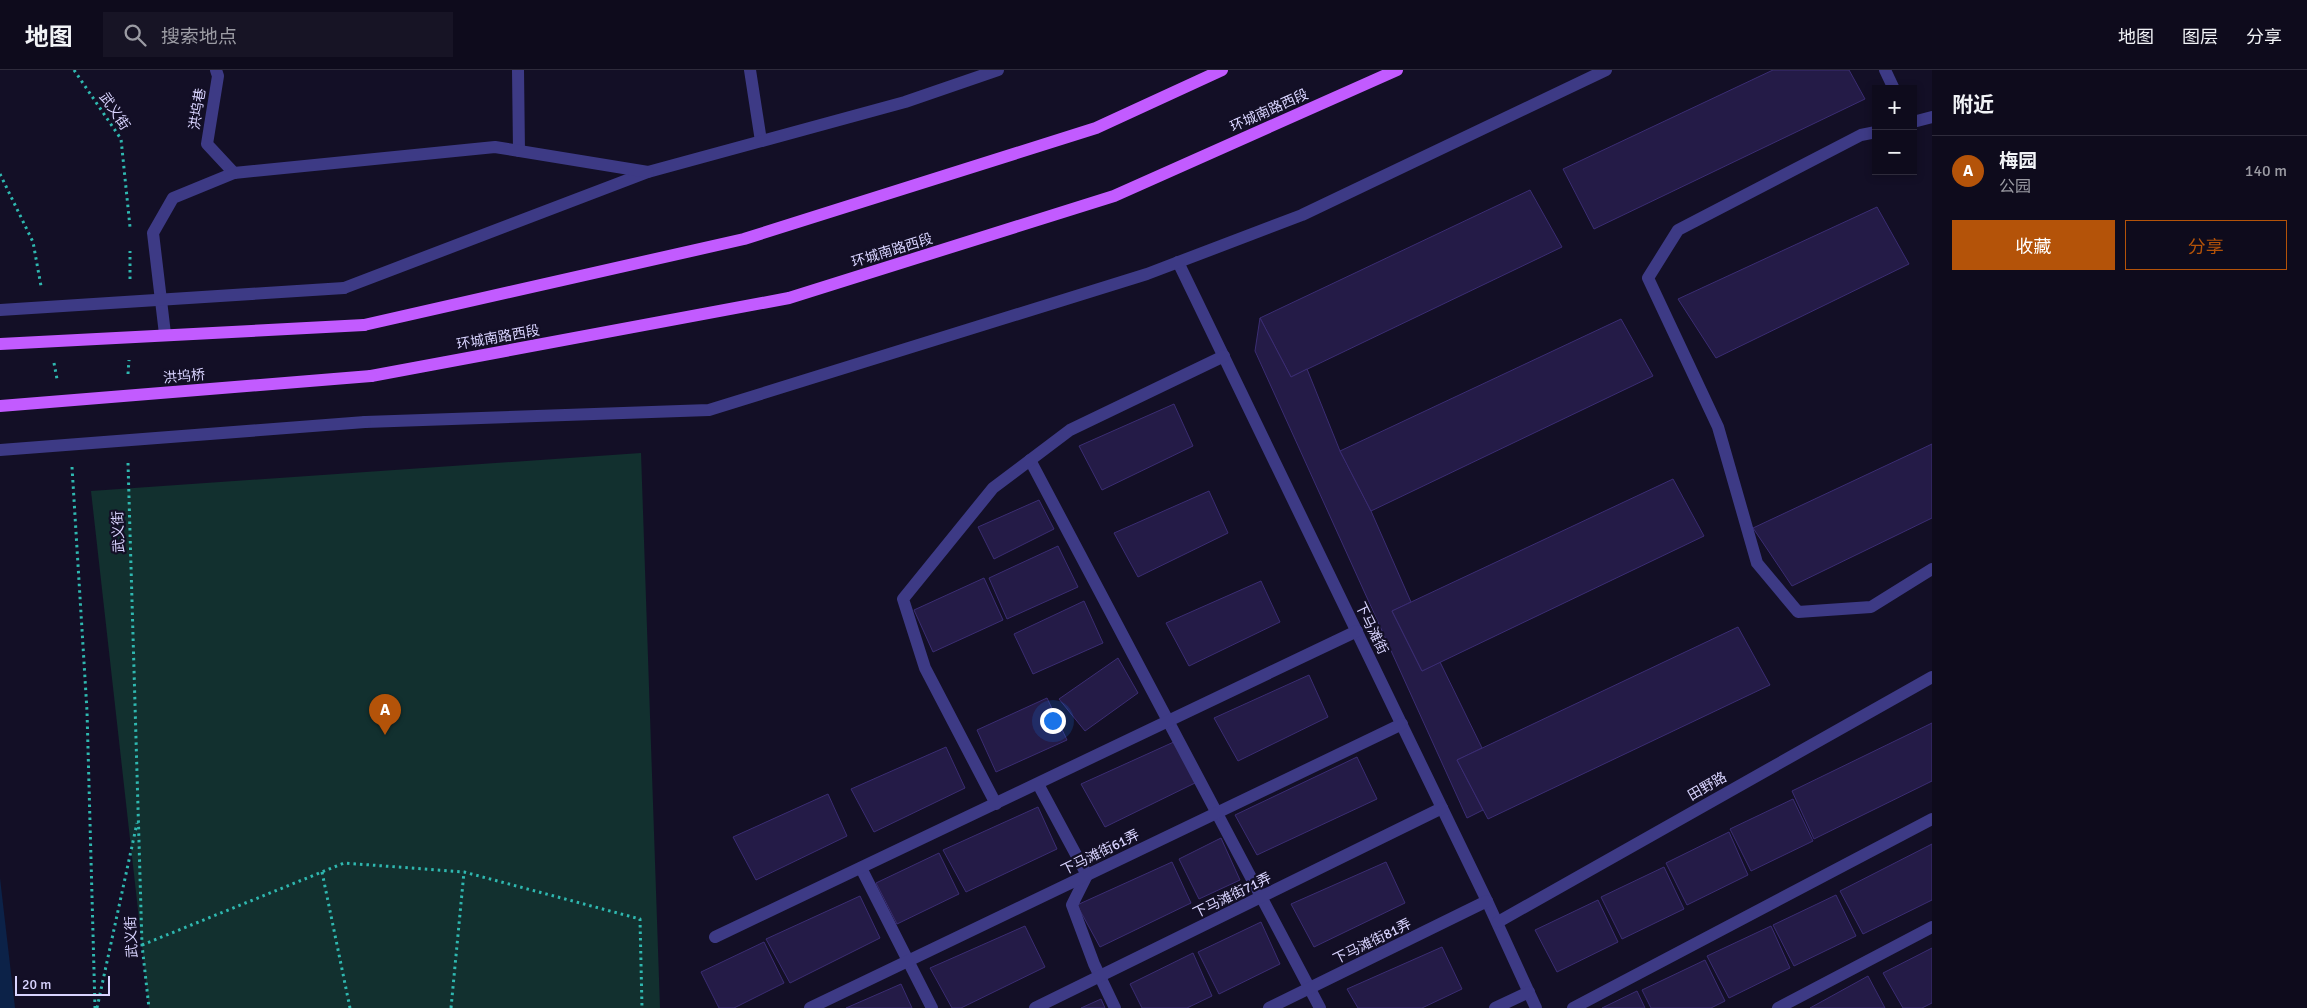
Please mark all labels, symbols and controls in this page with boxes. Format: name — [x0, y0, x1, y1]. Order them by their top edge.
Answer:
search box — [103, 12, 453, 57]
icon: search — [121, 21, 149, 49]
text: 地图 — [25, 22, 73, 52]
text: 搜索地点 — [161, 25, 237, 49]
text: 地图 — [2118, 26, 2154, 48]
text: 图层 — [2182, 26, 2218, 48]
text: 分享 — [2246, 26, 2282, 48]
map controls — [1872, 85, 1917, 175]
button: + — [1872, 85, 1917, 130]
street label: 环城南路西段 — [1227, 86, 1311, 135]
street label: 洪坞巷 — [186, 87, 209, 131]
street label: 武义街 — [96, 89, 133, 133]
text: 附近 — [1952, 92, 1994, 118]
button: − — [1872, 130, 1917, 175]
text: 梅园 — [1999, 149, 2037, 173]
text: A — [1963, 161, 1973, 181]
text: 140 m — [2245, 161, 2287, 181]
text: 公园 — [1999, 177, 2031, 197]
button: 收藏 — [1952, 220, 2115, 270]
button: 分享 — [2125, 220, 2287, 270]
street label: 环城南路西段 — [849, 230, 935, 271]
street label: 环城南路西段 — [455, 322, 541, 353]
street label: 洪坞桥 — [162, 366, 206, 387]
street label: 武义街 — [109, 511, 128, 553]
street label: 下马滩街 — [1352, 599, 1391, 657]
pin: A — [369, 694, 401, 735]
your location — [1040, 708, 1066, 734]
street label: 田野路 — [1685, 769, 1730, 804]
street label: 下马滩街61弄 — [1058, 826, 1142, 879]
street label: 下马滩街71弄 — [1190, 869, 1274, 922]
street label: 下马滩街81弄 — [1330, 915, 1414, 968]
street label: 武义街 — [122, 916, 141, 958]
scale bar — [15, 973, 110, 996]
text: 20 m — [22, 976, 51, 993]

